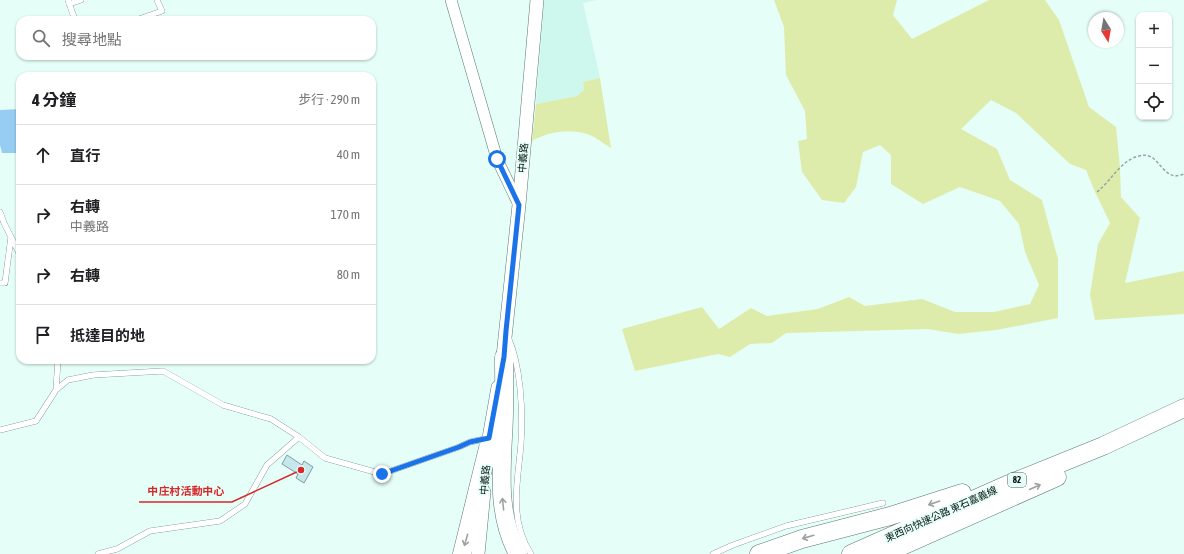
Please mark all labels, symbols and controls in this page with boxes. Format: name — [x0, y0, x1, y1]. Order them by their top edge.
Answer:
north arrow — [1088, 12, 1124, 48]
map controls — [1136, 12, 1172, 120]
button: + — [1136, 12, 1172, 48]
search box — [16, 16, 376, 60]
icon: search — [30, 27, 52, 49]
text: 搜尋地點 — [62, 31, 122, 48]
button: − — [1136, 48, 1172, 84]
button: locate — [1136, 84, 1172, 120]
text: 4 分鐘 — [32, 90, 76, 110]
text: 步行 · 290 m — [298, 92, 360, 107]
street label: 中義路 — [516, 143, 530, 173]
icon: ahead — [32, 144, 54, 166]
text: 直行 — [70, 147, 100, 164]
text: 40 m — [337, 147, 360, 162]
route start — [488, 150, 506, 168]
text: 右轉 — [70, 198, 100, 215]
icon: right — [32, 204, 54, 226]
text: 170 m — [331, 207, 360, 222]
text: 中義路 — [70, 219, 109, 234]
icon: right — [32, 264, 54, 286]
text: 右轉 — [70, 267, 100, 284]
text: 80 m — [337, 267, 360, 282]
icon: arrive — [32, 324, 54, 346]
text: 抵達目的地 — [70, 327, 145, 344]
route end — [373, 465, 391, 483]
street label: 中義路 — [478, 465, 492, 495]
road number: 82 — [1008, 473, 1026, 487]
callout: 中庄村活動中心 — [139, 479, 232, 502]
one-way arrow — [1029, 483, 1041, 490]
street label: 東西向快速公路 東石嘉義線 — [883, 484, 999, 544]
text: 中庄村活動中心 — [148, 485, 225, 497]
one-way arrow — [499, 497, 506, 510]
one-way arrow — [927, 500, 940, 507]
one-way arrow — [462, 534, 469, 547]
one-way arrow — [802, 534, 815, 541]

